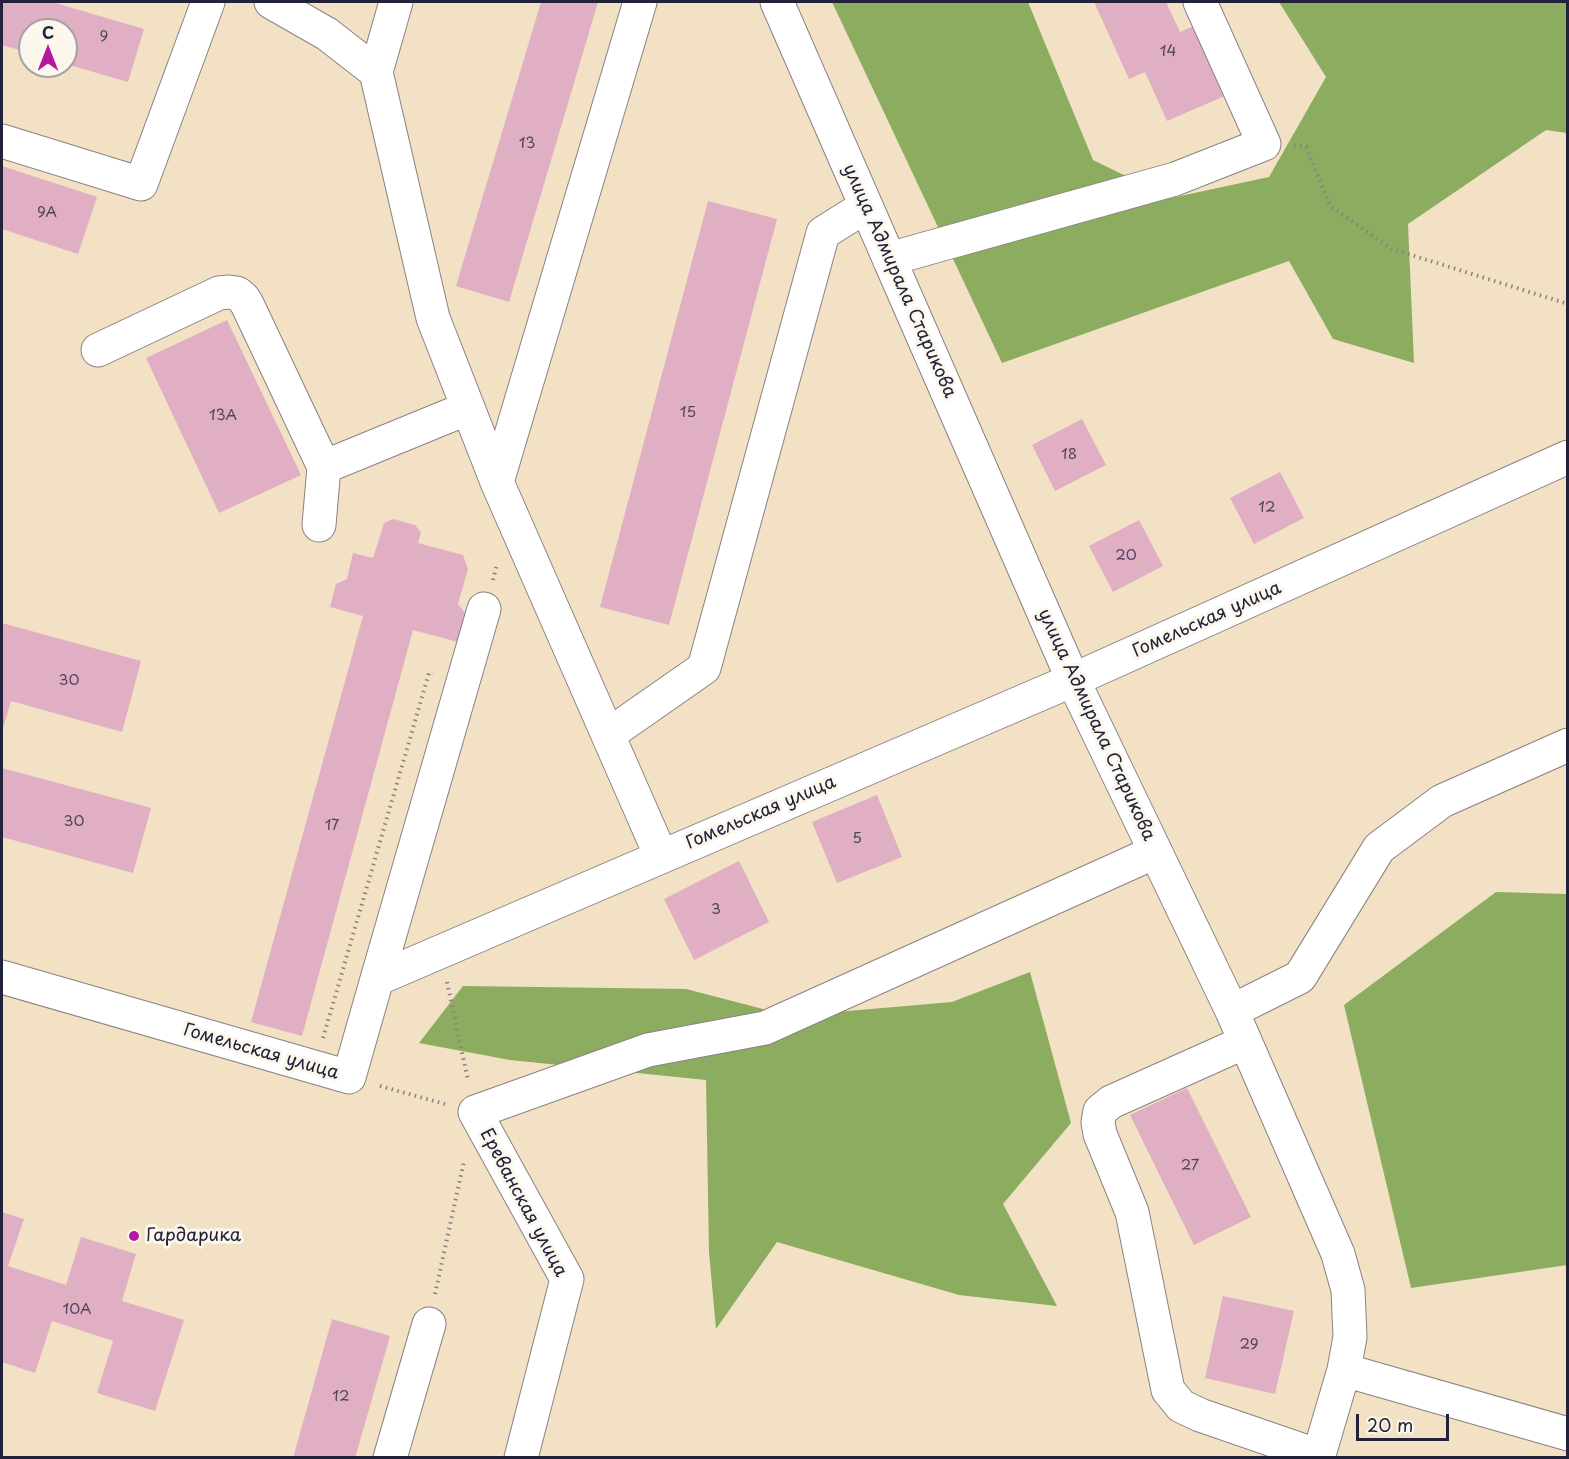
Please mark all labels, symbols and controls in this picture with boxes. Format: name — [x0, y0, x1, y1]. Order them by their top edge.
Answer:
north arrow — [18, 18, 78, 78]
text: С — [42, 20, 54, 44]
house number: 9 — [100, 28, 108, 46]
house number: 14 — [1160, 43, 1176, 61]
house number: 13 — [519, 135, 535, 153]
street label: улица Адмирала Старикова — [838, 161, 960, 401]
house number: 9А — [37, 204, 57, 222]
house number: 15 — [680, 404, 696, 422]
house number: 13А — [209, 407, 237, 425]
house number: 18 — [1061, 446, 1077, 464]
house number: 12 — [1258, 499, 1276, 517]
house number: 20 — [1115, 547, 1137, 565]
street label: Гомельская улица — [1129, 577, 1285, 663]
street label: улица Адмирала Старикова — [1033, 606, 1159, 844]
house number: 30 — [59, 672, 79, 690]
street label: Гомельская улица — [683, 772, 839, 854]
house number: 30 — [64, 813, 84, 831]
house number: 17 — [325, 817, 339, 835]
house number: 5 — [852, 830, 862, 848]
house number: 3 — [711, 901, 721, 919]
street label: Гомельская улица — [181, 1019, 341, 1085]
street label: Ереванская улица — [475, 1125, 571, 1281]
house number: 27 — [1181, 1157, 1199, 1175]
place label: Гардарика — [146, 1225, 241, 1247]
marker: Гардарика — [127, 1229, 141, 1243]
house number: 10А — [62, 1301, 92, 1319]
house number: 29 — [1239, 1336, 1259, 1354]
house number: 12 — [332, 1388, 350, 1406]
scale bar — [1359, 1402, 1452, 1440]
text: 20 m — [1367, 1411, 1413, 1438]

